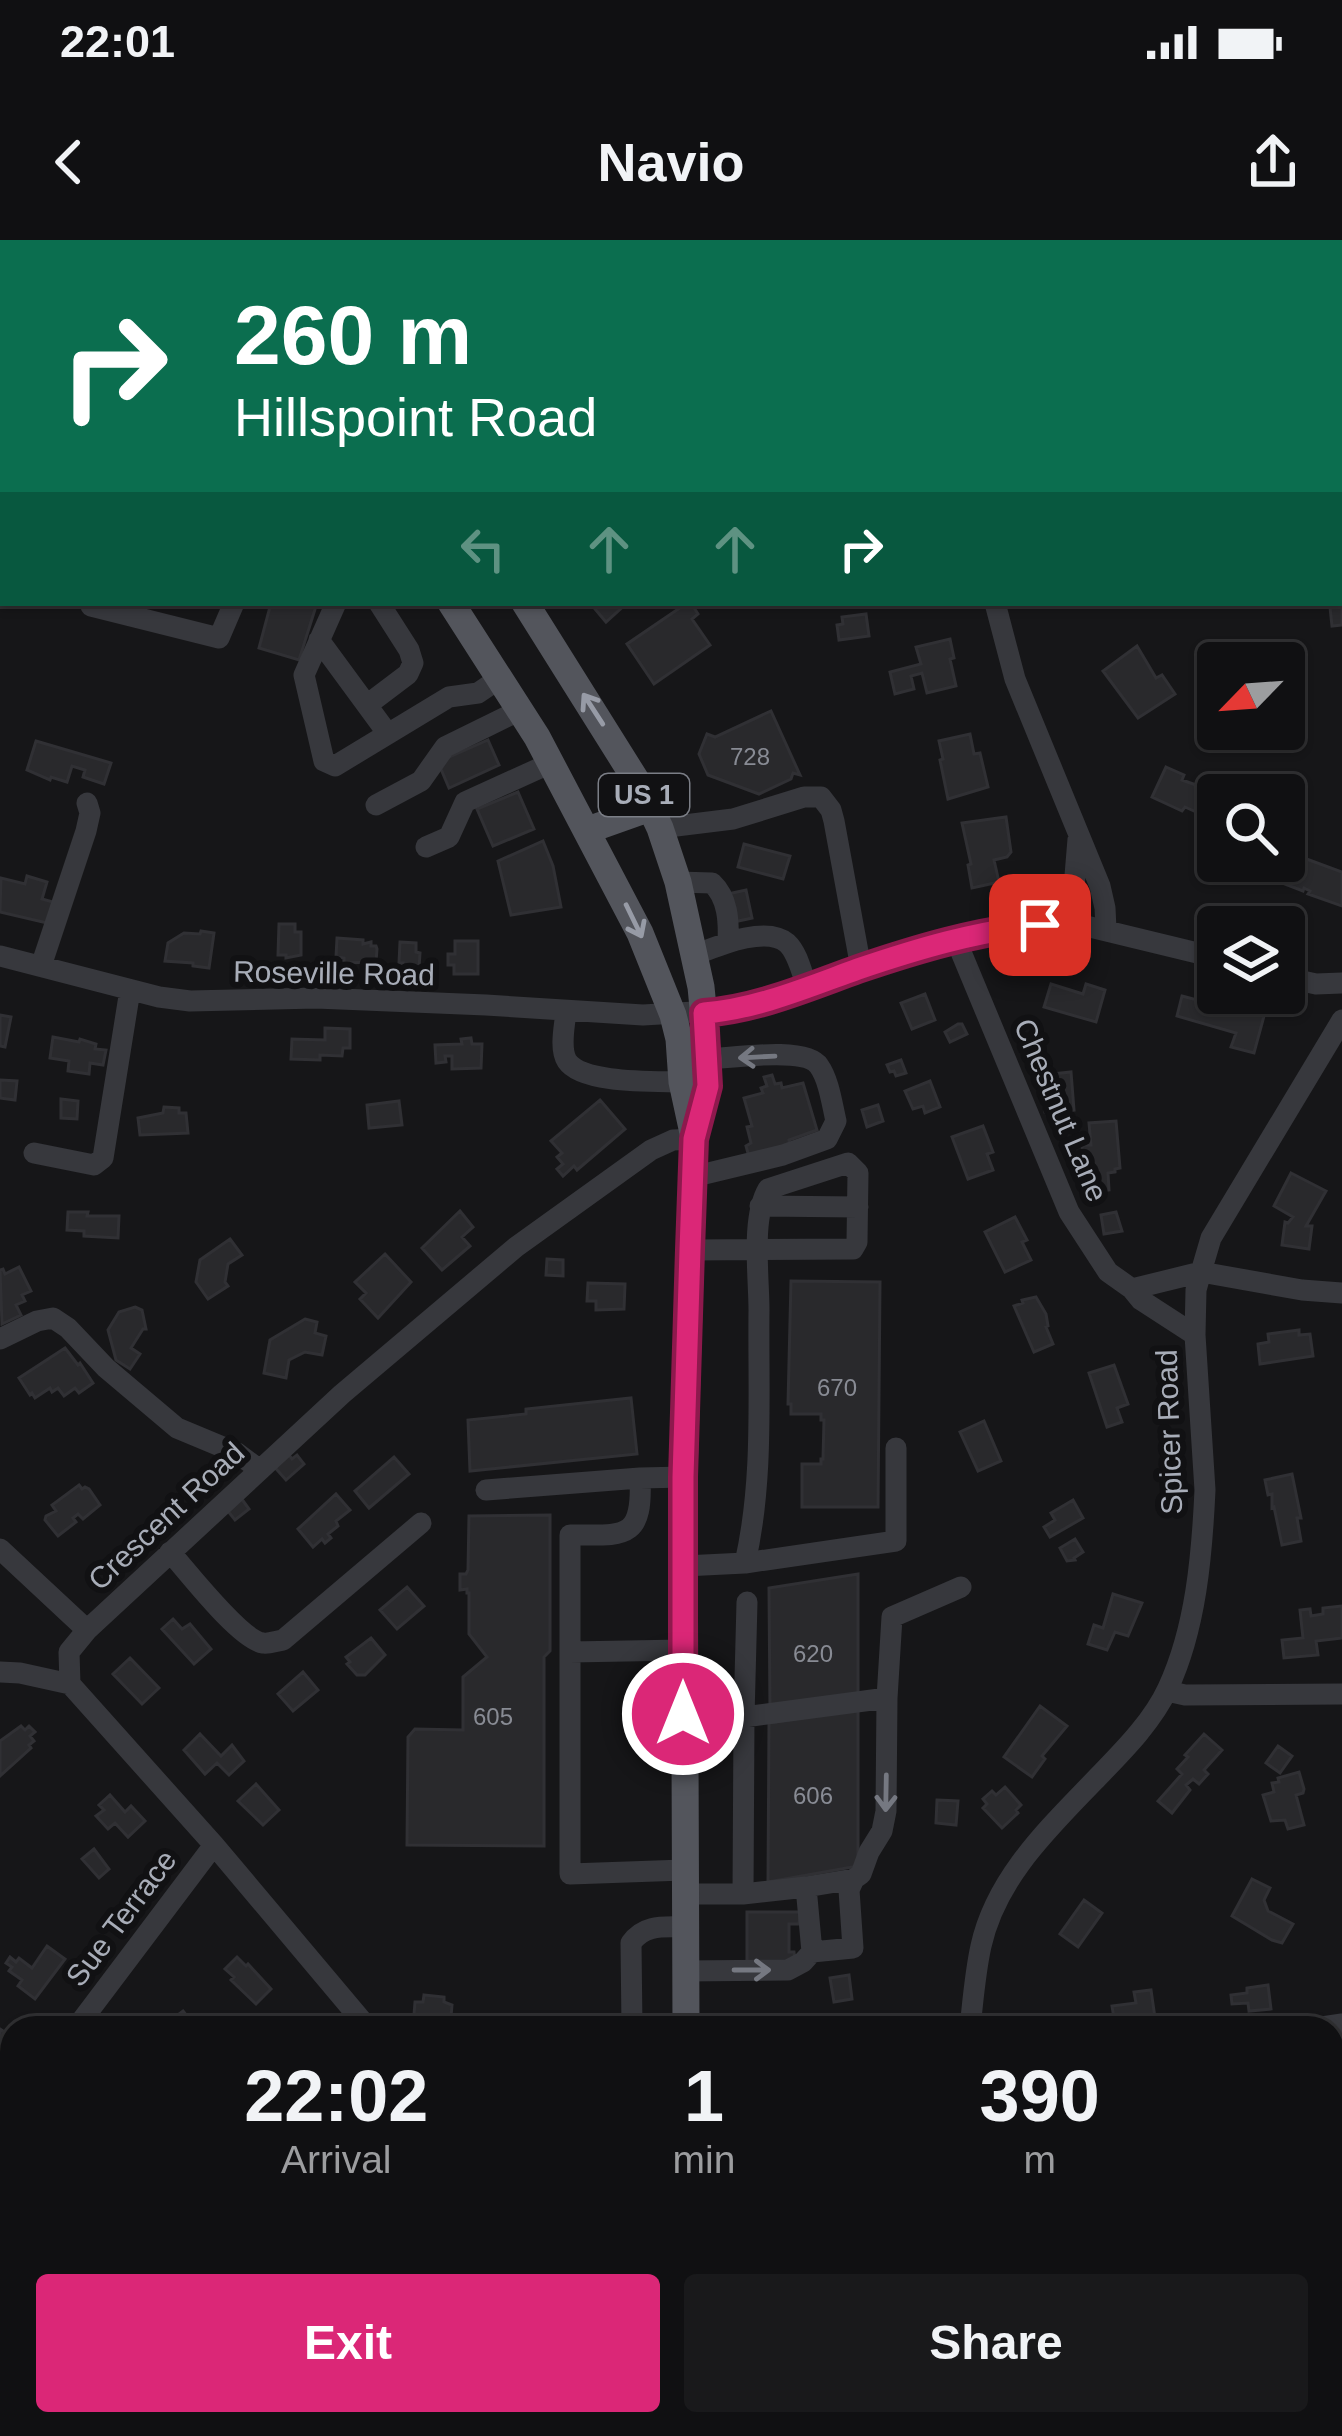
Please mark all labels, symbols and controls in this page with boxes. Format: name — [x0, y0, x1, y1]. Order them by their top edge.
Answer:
text: 22:01 — [60, 16, 175, 67]
icon: back — [36, 129, 102, 195]
icon: share — [1240, 129, 1306, 195]
text: Navio — [597, 132, 745, 192]
icon: right — [36, 288, 192, 444]
text: 260 m — [234, 288, 472, 382]
text: Hillspoint Road — [234, 387, 597, 447]
icon: left — [450, 516, 516, 582]
icon: ahead — [576, 516, 642, 582]
icon: ahead — [702, 516, 768, 582]
icon: right — [828, 516, 894, 582]
north arrow — [1197, 642, 1305, 750]
map controls — [1197, 642, 1305, 1014]
one-way arrow — [581, 693, 606, 727]
house number: 728 — [730, 743, 770, 770]
road number: US 1 — [599, 774, 689, 816]
button: search — [1197, 774, 1305, 882]
pin — [989, 874, 1091, 976]
icon: arrive — [1007, 892, 1073, 958]
one-way arrow — [624, 902, 646, 938]
button: layers — [1197, 906, 1305, 1014]
street label: Roseville Road — [233, 955, 435, 991]
street label: Chestnut Lane — [1008, 1014, 1114, 1206]
one-way arrow — [738, 1045, 777, 1068]
street label: Spicer Road — [1150, 1349, 1188, 1515]
house number: 670 — [817, 1374, 857, 1401]
street label: Crescent Road — [82, 1436, 250, 1596]
house number: 620 — [793, 1640, 833, 1667]
position arrow — [620, 1651, 746, 1777]
house number: 605 — [473, 1703, 513, 1730]
one-way arrow — [874, 1773, 897, 1812]
house number: 606 — [793, 1782, 833, 1809]
street label: Sue Terrace — [59, 1844, 183, 1992]
one-way arrow — [732, 1959, 771, 1981]
text: 22:02 — [244, 2056, 428, 2136]
text: 1 — [684, 2056, 724, 2136]
text: 390 — [980, 2056, 1100, 2136]
text: Arrival — [281, 2138, 392, 2181]
text: min — [673, 2138, 735, 2181]
text: m — [1023, 2138, 1056, 2181]
button: Exit — [36, 2274, 660, 2412]
button: Share — [684, 2274, 1308, 2412]

